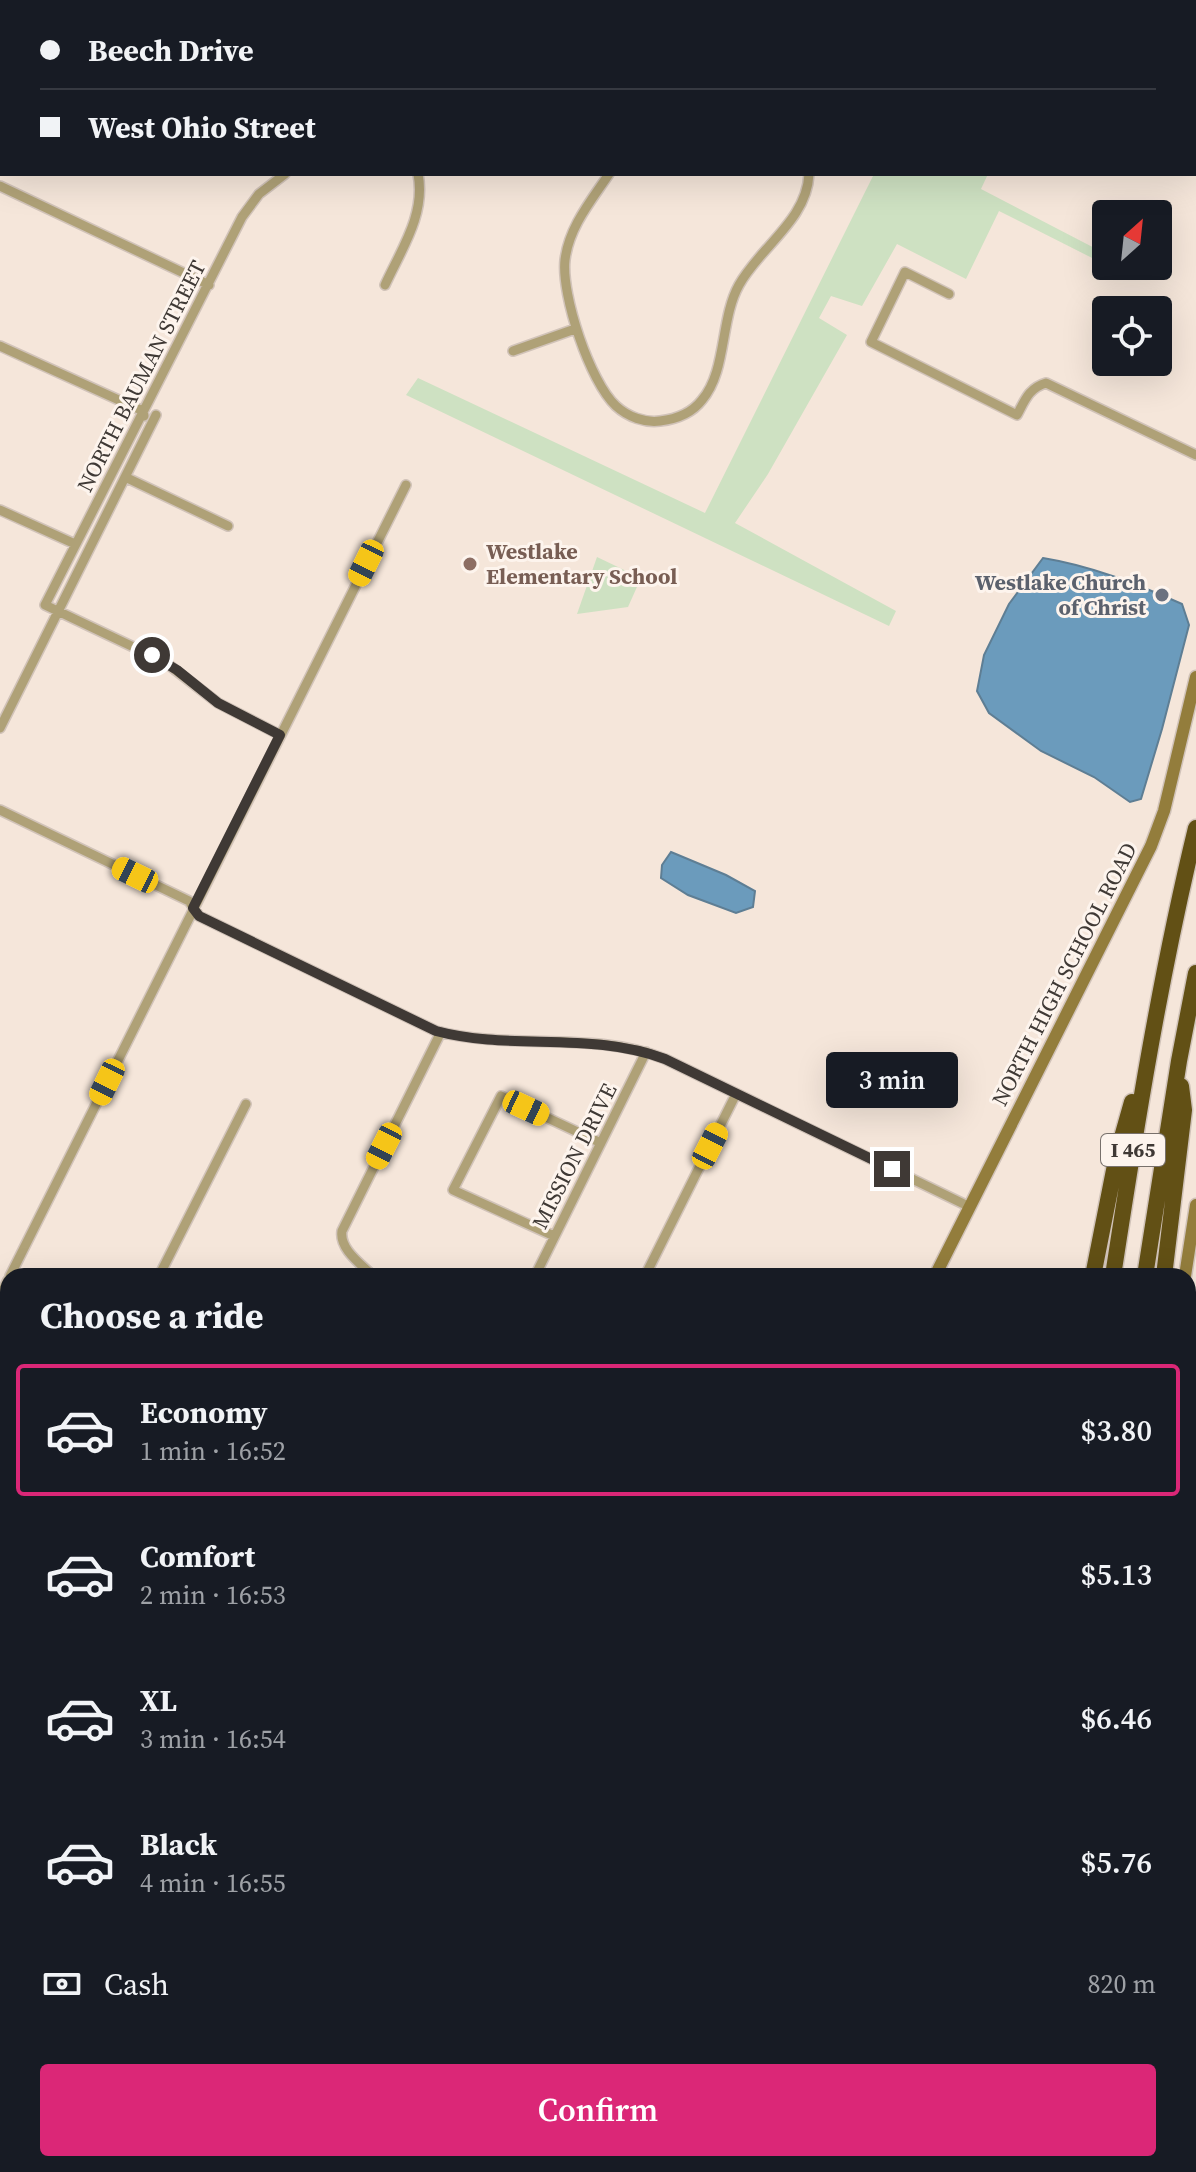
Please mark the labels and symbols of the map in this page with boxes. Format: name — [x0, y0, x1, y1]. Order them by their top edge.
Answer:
north arrow — [1092, 200, 1172, 280]
street label: NORTH BAUMAN STREET — [69, 255, 213, 497]
car — [345, 536, 387, 590]
place label: Westlake Elementary School — [486, 536, 677, 591]
marker: Westlake Elementary School — [461, 555, 479, 573]
place label: Westlake Church of Christ — [975, 567, 1147, 622]
marker: Westlake Church of Christ — [1153, 586, 1171, 604]
route start — [134, 637, 170, 673]
street label: NORTH HIGH SCHOOL ROAD — [984, 837, 1144, 1111]
car — [108, 854, 162, 896]
callout: 3 min — [826, 1053, 958, 1109]
car — [86, 1055, 128, 1109]
street label: MISSION DRIVE — [524, 1078, 624, 1234]
car — [499, 1087, 553, 1129]
car — [362, 1119, 406, 1173]
car — [688, 1119, 732, 1173]
road number: I 465 — [1101, 1134, 1165, 1166]
route end — [874, 1151, 910, 1187]

